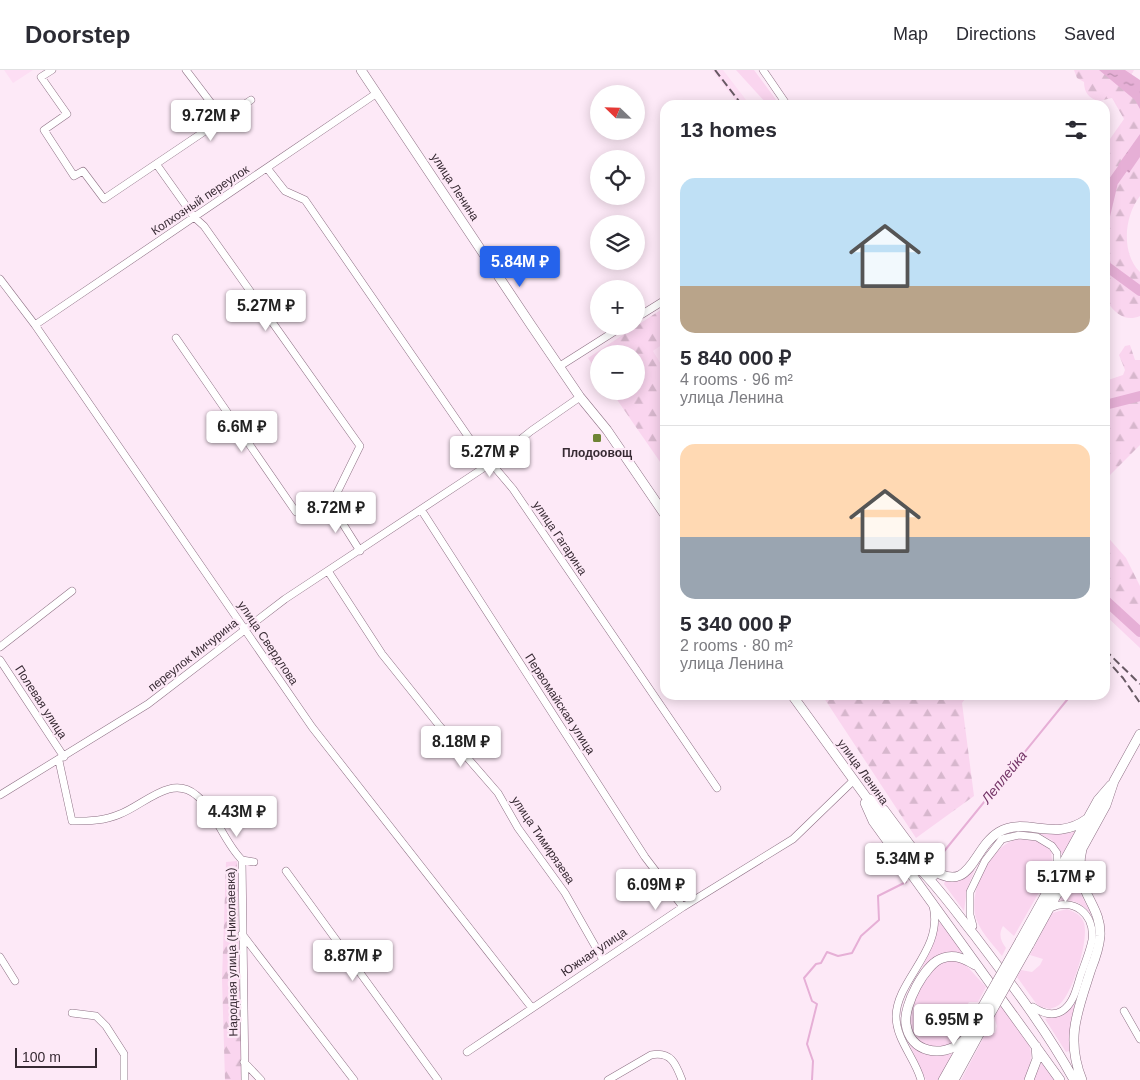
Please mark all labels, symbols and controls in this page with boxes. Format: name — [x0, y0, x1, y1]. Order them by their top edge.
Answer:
text: Doorstep — [25, 21, 130, 48]
text: Map — [893, 24, 928, 44]
text: Directions — [956, 24, 1036, 44]
text: Saved — [1064, 24, 1115, 44]
north arrow — [590, 85, 645, 140]
map controls — [590, 85, 645, 400]
pin: 9.72M ₽ — [165, 100, 257, 142]
text: 9.72M ₽ — [182, 107, 240, 124]
icon: filters — [1062, 116, 1090, 144]
text: 13 homes — [680, 118, 777, 141]
button: locate — [590, 150, 645, 205]
street label: улица Ленина — [428, 151, 482, 224]
street label: Колхозный переулок — [149, 162, 252, 238]
icon: home — [840, 211, 930, 301]
button: layers — [590, 215, 645, 270]
pin: 5.84M ₽ — [474, 246, 566, 288]
text: 5.84M ₽ — [491, 253, 549, 270]
button: + — [590, 280, 645, 335]
pin: 5.27M ₽ — [220, 290, 312, 332]
text: 5.27M ₽ — [237, 297, 295, 314]
button: − — [590, 345, 645, 400]
text: 5 840 000 ₽ — [680, 346, 791, 369]
text: 4 rooms · 96 m² — [680, 371, 793, 388]
text: улица Ленина — [680, 389, 783, 406]
pin: 6.6M ₽ — [201, 410, 283, 453]
text: 6.6M ₽ — [217, 418, 267, 435]
marker: Плодоовощ — [591, 432, 603, 444]
pin: 5.27M ₽ — [444, 436, 536, 478]
text: 5.27M ₽ — [461, 443, 519, 460]
place label: Плодоовощ — [562, 446, 633, 460]
icon: home — [840, 476, 930, 566]
pin: 8.72M ₽ — [290, 492, 382, 534]
street label: улица Гагарина — [530, 498, 590, 578]
text: 8.72M ₽ — [307, 499, 365, 516]
street label: улица Свердлова — [235, 598, 301, 688]
text: 5 340 000 ₽ — [680, 612, 791, 635]
street label: переулок Мичурина — [145, 615, 241, 694]
text: 2 rooms · 80 m² — [680, 637, 793, 654]
street label: Первомайская улица — [522, 651, 598, 757]
text: улица Ленина — [680, 655, 783, 672]
street label: Полевая улица — [12, 663, 70, 741]
pin: 8.18M ₽ — [415, 726, 507, 768]
text: 8.18M ₽ — [432, 733, 490, 750]
street label: улица Ленина — [835, 737, 892, 808]
water label: Леплейка — [977, 747, 1030, 807]
street label: улица Тимирязева — [508, 793, 578, 887]
pin: 4.43M ₽ — [191, 796, 283, 838]
text: 4.43M ₽ — [208, 803, 266, 820]
pin: 5.34M ₽ — [859, 842, 951, 885]
text: 5.34M ₽ — [876, 850, 934, 867]
pin: 5.17M ₽ — [1020, 860, 1112, 903]
street label: Народная улица (Николаевка) — [224, 867, 240, 1037]
pin: 6.09M ₽ — [610, 868, 702, 911]
text: 5.17M ₽ — [1037, 868, 1095, 885]
text: 6.09M ₽ — [627, 876, 685, 893]
street label: Южная улица — [558, 925, 630, 979]
pin: 8.87M ₽ — [307, 940, 399, 982]
text: 8.87M ₽ — [324, 947, 382, 964]
pin: 6.95M ₽ — [908, 1004, 1000, 1046]
text: 6.95M ₽ — [925, 1011, 983, 1028]
scale bar — [15, 1045, 98, 1068]
text: 100 m — [22, 1049, 61, 1065]

